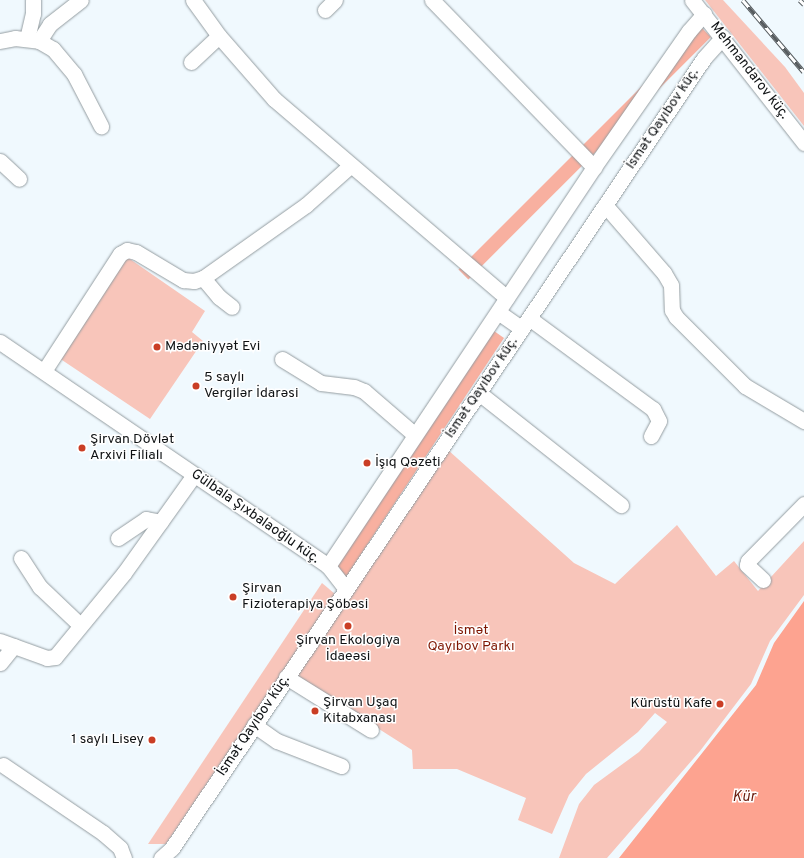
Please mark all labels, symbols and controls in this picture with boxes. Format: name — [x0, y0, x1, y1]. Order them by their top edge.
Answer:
street label: Mehmandarov küç. — [706, 19, 792, 123]
street label: İsmət Qayıbov küç. — [623, 65, 703, 173]
street label: İsmət Qayıbov küç. — [442, 334, 522, 442]
place label: Mədəniyyət Evi — [165, 339, 260, 355]
marker: Mədəniyyət Evi — [152, 342, 162, 352]
place label: 5 saylı Vergilər İdarəsi — [204, 370, 298, 402]
marker: 5 saylı Vergilər İdarəsi — [191, 381, 201, 391]
place label: Şirvan Dövlət Arxivi Filialı — [90, 432, 174, 464]
marker: Şirvan Dövlət Arxivi Filialı — [77, 443, 87, 453]
place label: İşıq Qəzeti — [375, 455, 441, 471]
marker: İşıq Qəzeti — [362, 458, 372, 468]
street label: Gülbala Şıxbalaoğlu küç. — [187, 466, 323, 568]
place label: Şirvan Fizioterapiya Şöbəsi — [242, 581, 368, 614]
marker: Şirvan Fizioterapiya Şöbəsi — [227, 591, 239, 603]
marker: Şirvan Ekologiya İdaeəsi — [343, 621, 353, 631]
park label: İsmət Qayıbov Parkı — [427, 623, 515, 656]
place label: Şirvan Ekologiya İdaeəsi — [296, 633, 400, 666]
street label: İsmət Qayıbov küç. — [214, 672, 294, 780]
place label: Şirvan Uşaq Kitabxanası — [323, 695, 398, 728]
place label: Kürüstü Kafe — [630, 696, 712, 712]
marker: Kürüstü Kafe — [715, 699, 725, 709]
marker: Şirvan Uşaq Kitabxanası — [310, 706, 320, 716]
place label: 1 saylı Lisey — [71, 732, 144, 748]
marker: 1 saylı Lisey — [147, 735, 157, 745]
water label: Kür — [732, 789, 756, 807]

